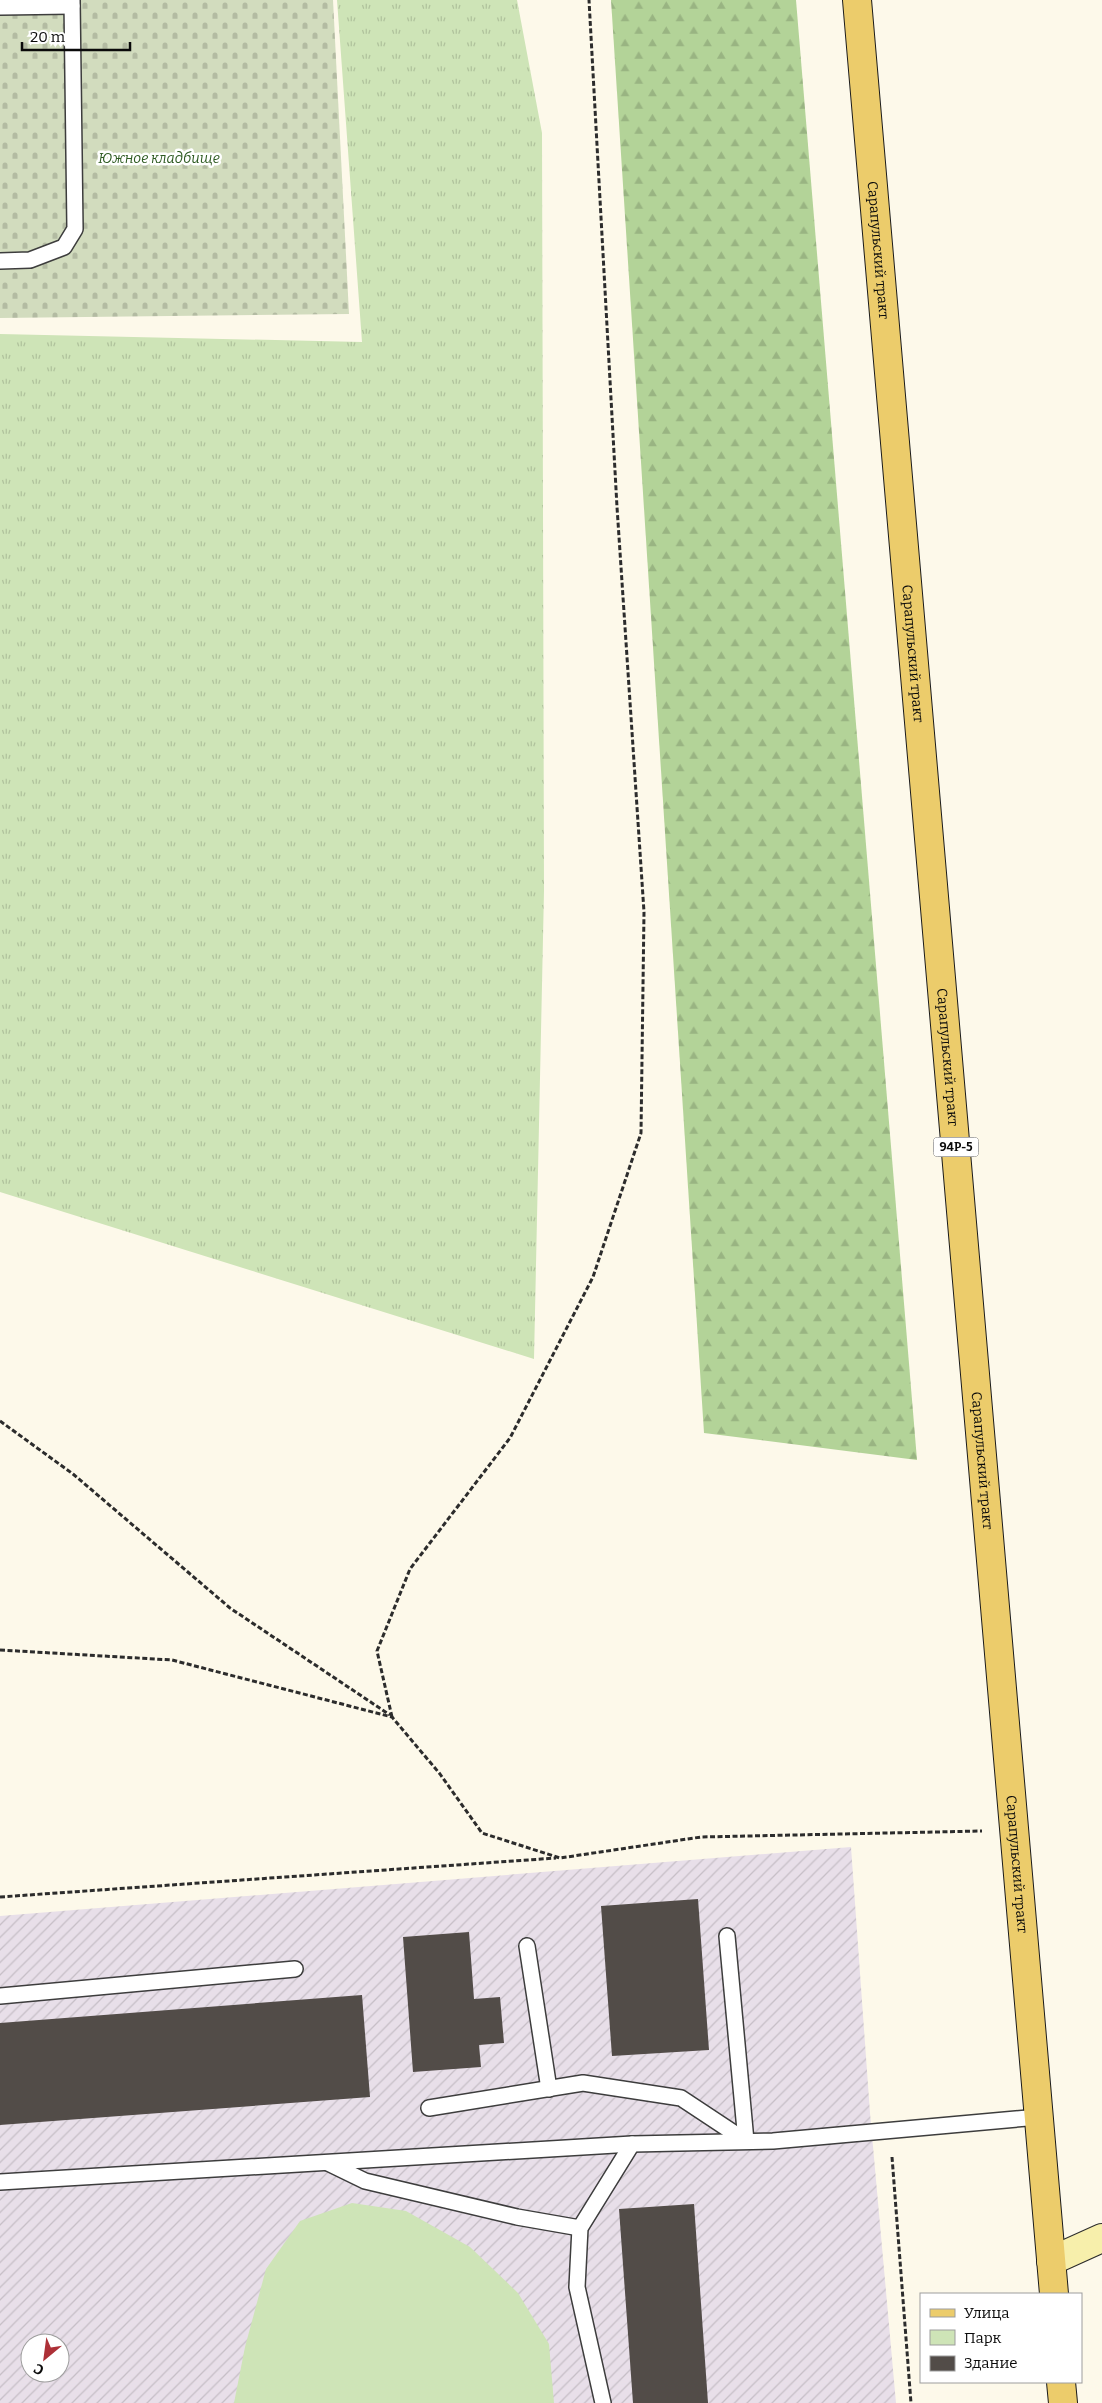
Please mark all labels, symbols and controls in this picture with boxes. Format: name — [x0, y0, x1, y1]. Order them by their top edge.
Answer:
scale bar — [22, 20, 130, 52]
text: 20 m — [30, 28, 66, 46]
park label: Южное кладбище — [98, 150, 220, 167]
street label: Сарапульский тракт — [864, 180, 892, 320]
street label: Сарапульский тракт — [898, 584, 927, 723]
street label: Сарапульский тракт — [933, 987, 962, 1127]
road number: 94Р-5 — [934, 1138, 978, 1156]
street label: Сарапульский тракт — [968, 1391, 996, 1530]
street label: Сарапульский тракт — [1002, 1794, 1031, 1934]
legend — [920, 2293, 1082, 2383]
text: Улица — [964, 2304, 1010, 2322]
text: Парк — [964, 2329, 1002, 2347]
north arrow — [20, 2333, 70, 2383]
text: Здание — [964, 2354, 1018, 2372]
text: С — [31, 2359, 47, 2379]

